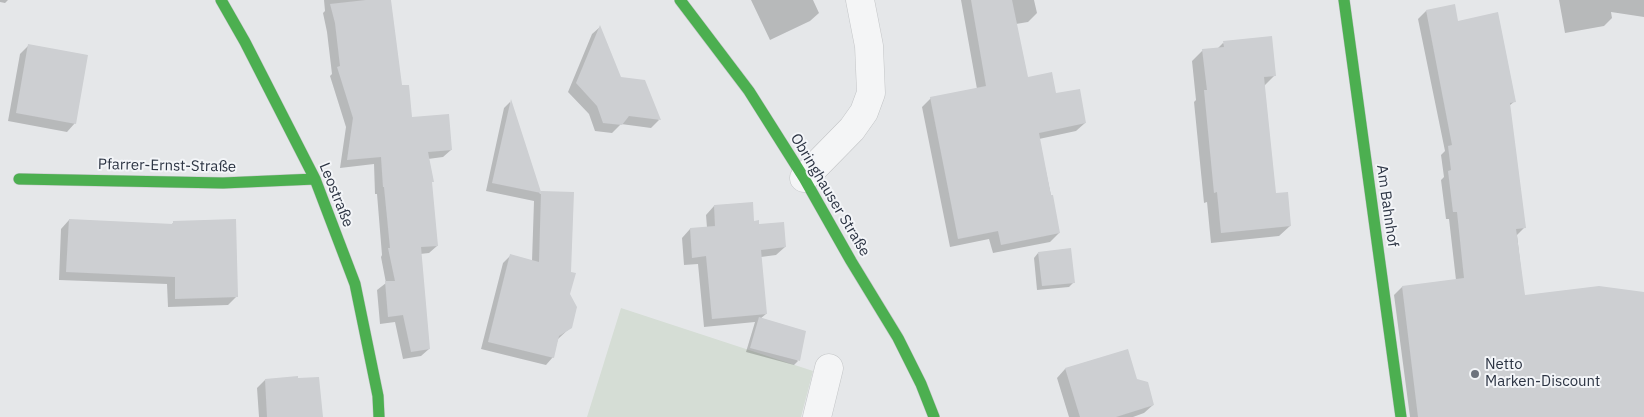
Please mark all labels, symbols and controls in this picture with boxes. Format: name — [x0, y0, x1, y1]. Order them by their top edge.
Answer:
street label: Obringhauser Straße — [786, 130, 874, 260]
street label: Pfarrer-Ernst-Straße — [98, 156, 236, 176]
street label: Leostraße — [315, 160, 357, 230]
street label: Am Bahnhof — [1372, 164, 1402, 248]
place label: Netto Marken-Discount — [1485, 356, 1600, 391]
marker: Netto Marken-Discount — [1469, 368, 1481, 380]

